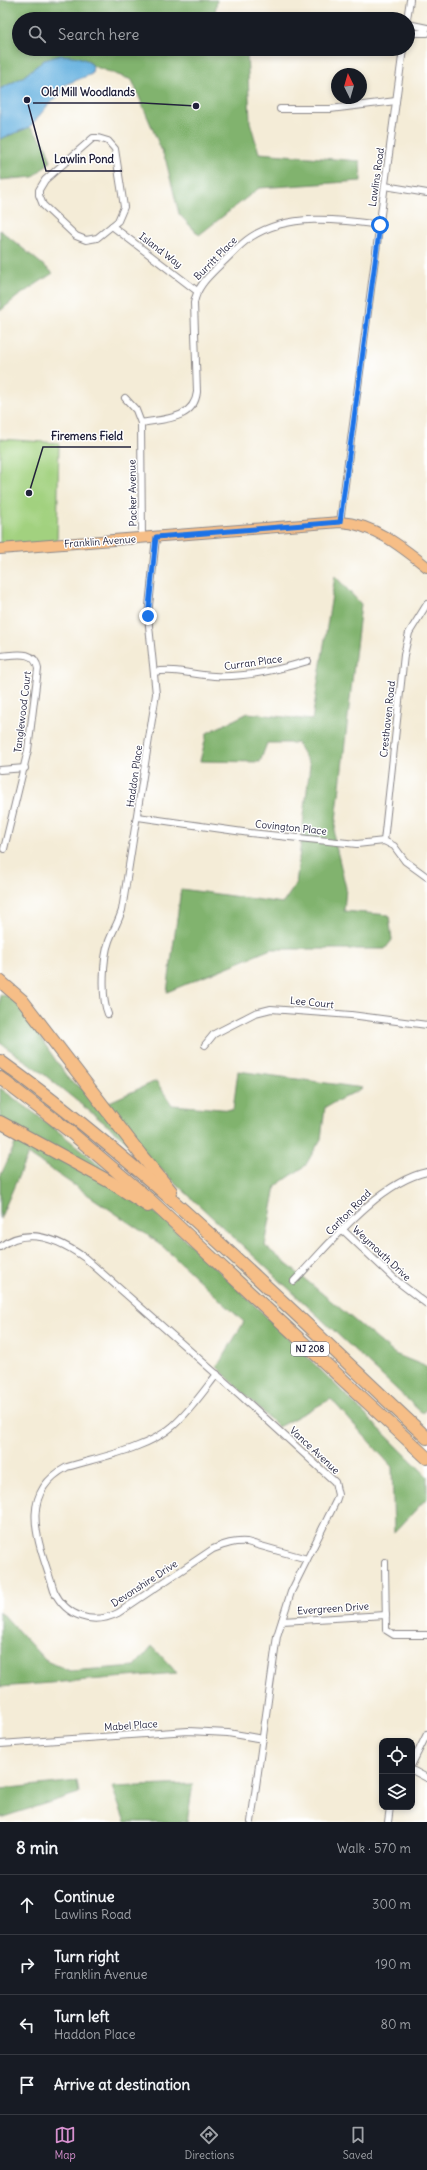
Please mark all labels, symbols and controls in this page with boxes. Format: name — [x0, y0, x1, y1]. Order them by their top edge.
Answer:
search box — [12, 12, 415, 56]
icon: search — [26, 23, 48, 45]
text: Search here — [58, 25, 139, 44]
north arrow — [331, 68, 367, 104]
callout: Old Mill Woodlands — [33, 80, 143, 103]
text: Old Mill Woodlands — [41, 85, 135, 99]
street label: Lawlins Road — [366, 147, 387, 207]
callout: Lawlin Pond — [46, 148, 122, 171]
text: Lawlin Pond — [54, 152, 115, 166]
route start — [371, 216, 389, 234]
street label: Island Way — [136, 230, 185, 271]
street label: Burritt Place — [191, 234, 240, 283]
callout: Firemens Field — [43, 424, 131, 447]
text: Firemens Field — [51, 429, 123, 443]
street label: Packer Avenue — [125, 459, 140, 527]
street label: Franklin Avenue — [64, 533, 136, 550]
route end — [139, 607, 157, 625]
street label: Curran Place — [223, 652, 283, 673]
street label: Tanglewood Court — [11, 670, 34, 754]
street label: Cresthaven Road — [377, 680, 398, 758]
street label: Haddon Place — [124, 744, 145, 808]
street label: Covington Place — [254, 817, 327, 838]
street label: Lee Court — [290, 994, 335, 1011]
street label: Carlton Road — [323, 1187, 374, 1238]
street label: Weymouth Drive — [350, 1223, 414, 1284]
road number: NJ 208 — [291, 1342, 329, 1356]
street label: Vance Avenue — [287, 1424, 342, 1477]
street label: Devonshire Drive — [109, 1557, 180, 1610]
street label: Evergreen Drive — [297, 1600, 369, 1617]
street label: Mabel Place — [104, 1717, 158, 1734]
map controls — [379, 1738, 415, 1810]
button: locate — [379, 1738, 415, 1774]
button: layers — [379, 1774, 415, 1810]
text: 8 min — [16, 1837, 58, 1859]
text: Walk · 570 m — [337, 1840, 411, 1857]
text: Continue — [54, 1887, 115, 1906]
icon: ahead — [16, 1894, 38, 1916]
text: 300 m — [372, 1896, 411, 1913]
text: Lawlins Road — [54, 1906, 131, 1923]
text: Turn right — [54, 1947, 119, 1966]
icon: right — [16, 1954, 38, 1976]
text: 190 m — [375, 1956, 411, 1973]
text: Franklin Avenue — [54, 1966, 148, 1983]
text: Turn left — [54, 2007, 109, 2026]
icon: left — [16, 2014, 38, 2036]
text: 80 m — [380, 2016, 411, 2033]
text: Haddon Place — [54, 2026, 135, 2043]
icon: arrive — [16, 2074, 38, 2096]
text: Arrive at destination — [54, 2075, 190, 2094]
tab: Map — [54, 2124, 76, 2162]
tab: Directions — [185, 2124, 234, 2162]
tab: Saved — [343, 2124, 373, 2162]

